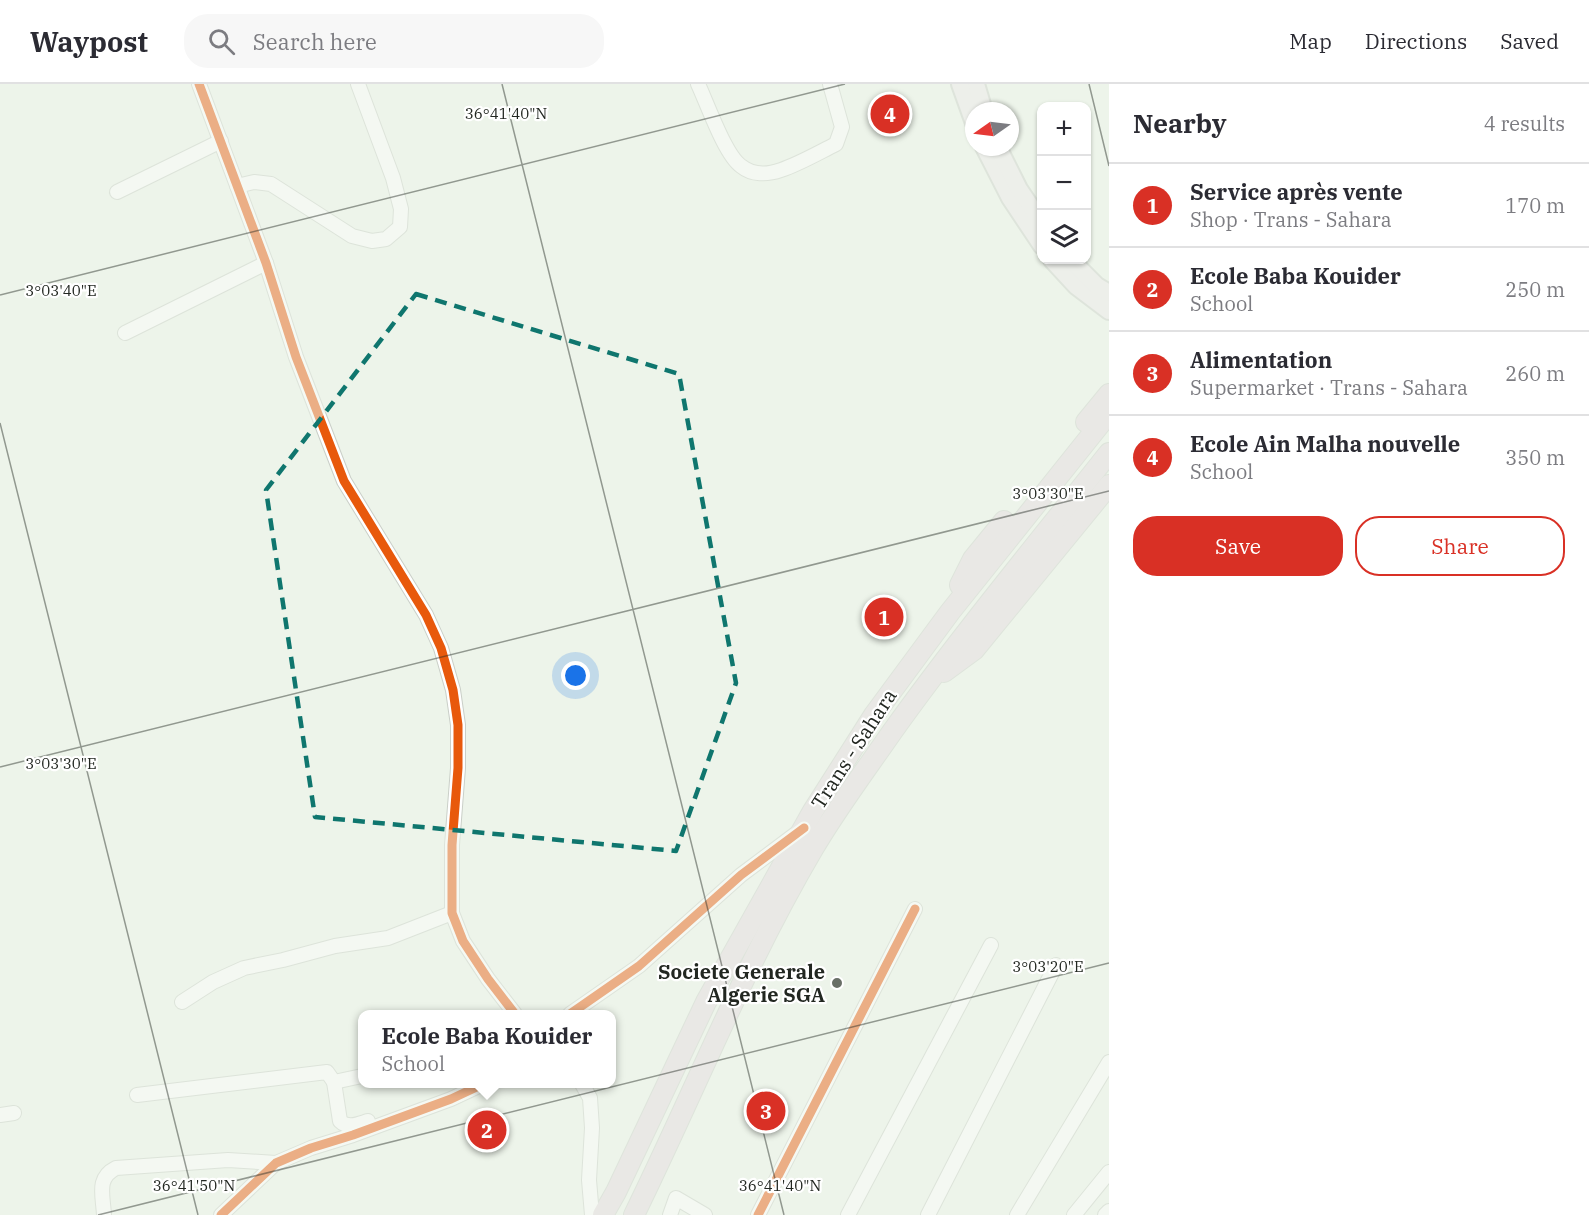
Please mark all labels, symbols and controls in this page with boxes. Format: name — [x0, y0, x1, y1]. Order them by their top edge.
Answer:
search box — [184, 14, 604, 68]
text: Waypost — [30, 23, 148, 60]
icon: search — [205, 25, 238, 58]
text: Search here — [253, 27, 377, 56]
text: Map — [1289, 27, 1332, 55]
text: Directions — [1365, 27, 1467, 55]
text: Saved — [1500, 27, 1559, 55]
pin: 4 — [870, 92, 910, 136]
north arrow — [965, 102, 1019, 156]
map controls — [1037, 102, 1091, 264]
button: + — [1037, 102, 1091, 156]
text: 36°41'40"N — [465, 104, 547, 123]
text: Nearby — [1133, 106, 1227, 140]
text: 4 results — [1484, 110, 1565, 137]
button: − — [1037, 156, 1091, 210]
text: Service après vente — [1190, 177, 1403, 206]
text: 1 — [1147, 192, 1159, 219]
text: 170 m — [1505, 192, 1565, 219]
text: Shop · Trans - Sahara — [1190, 206, 1392, 233]
button: layers — [1037, 210, 1091, 264]
text: Ecole Baba Kouider — [1190, 261, 1401, 290]
text: 2 — [1147, 276, 1159, 303]
text: 250 m — [1505, 276, 1565, 303]
text: 3°03'40"E — [25, 281, 97, 300]
text: School — [1190, 290, 1253, 317]
text: Alimentation — [1190, 345, 1332, 374]
text: 3 — [1147, 360, 1159, 387]
text: 260 m — [1505, 360, 1565, 387]
text: Supermarket · Trans - Sahara — [1190, 374, 1468, 401]
text: Ecole Ain Malha nouvelle — [1190, 429, 1460, 458]
text: 4 — [1147, 444, 1159, 471]
text: 350 m — [1505, 444, 1565, 471]
text: School — [1190, 458, 1253, 485]
text: 3°03'30"E — [1012, 484, 1084, 503]
button: Save — [1133, 516, 1343, 576]
button: Share — [1355, 516, 1565, 576]
pin: 1 — [864, 594, 904, 640]
your location — [561, 661, 590, 690]
street label: Trans - Sahara — [805, 683, 903, 814]
text: 3°03'30"E — [25, 754, 97, 773]
text: 3°03'20"E — [1012, 957, 1084, 976]
place label: Societe Generale Algerie SGA — [658, 958, 825, 1008]
marker: Societe Generale Algerie SGA — [830, 976, 844, 990]
popup — [358, 1010, 616, 1088]
text: Ecole Baba Kouider — [382, 1021, 592, 1050]
text: School — [382, 1050, 445, 1077]
pin: 3 — [746, 1088, 786, 1134]
pin: 2 — [468, 1108, 506, 1152]
text: 36°41'50"N — [153, 1176, 235, 1195]
text: 36°41'40"N — [739, 1176, 821, 1195]

